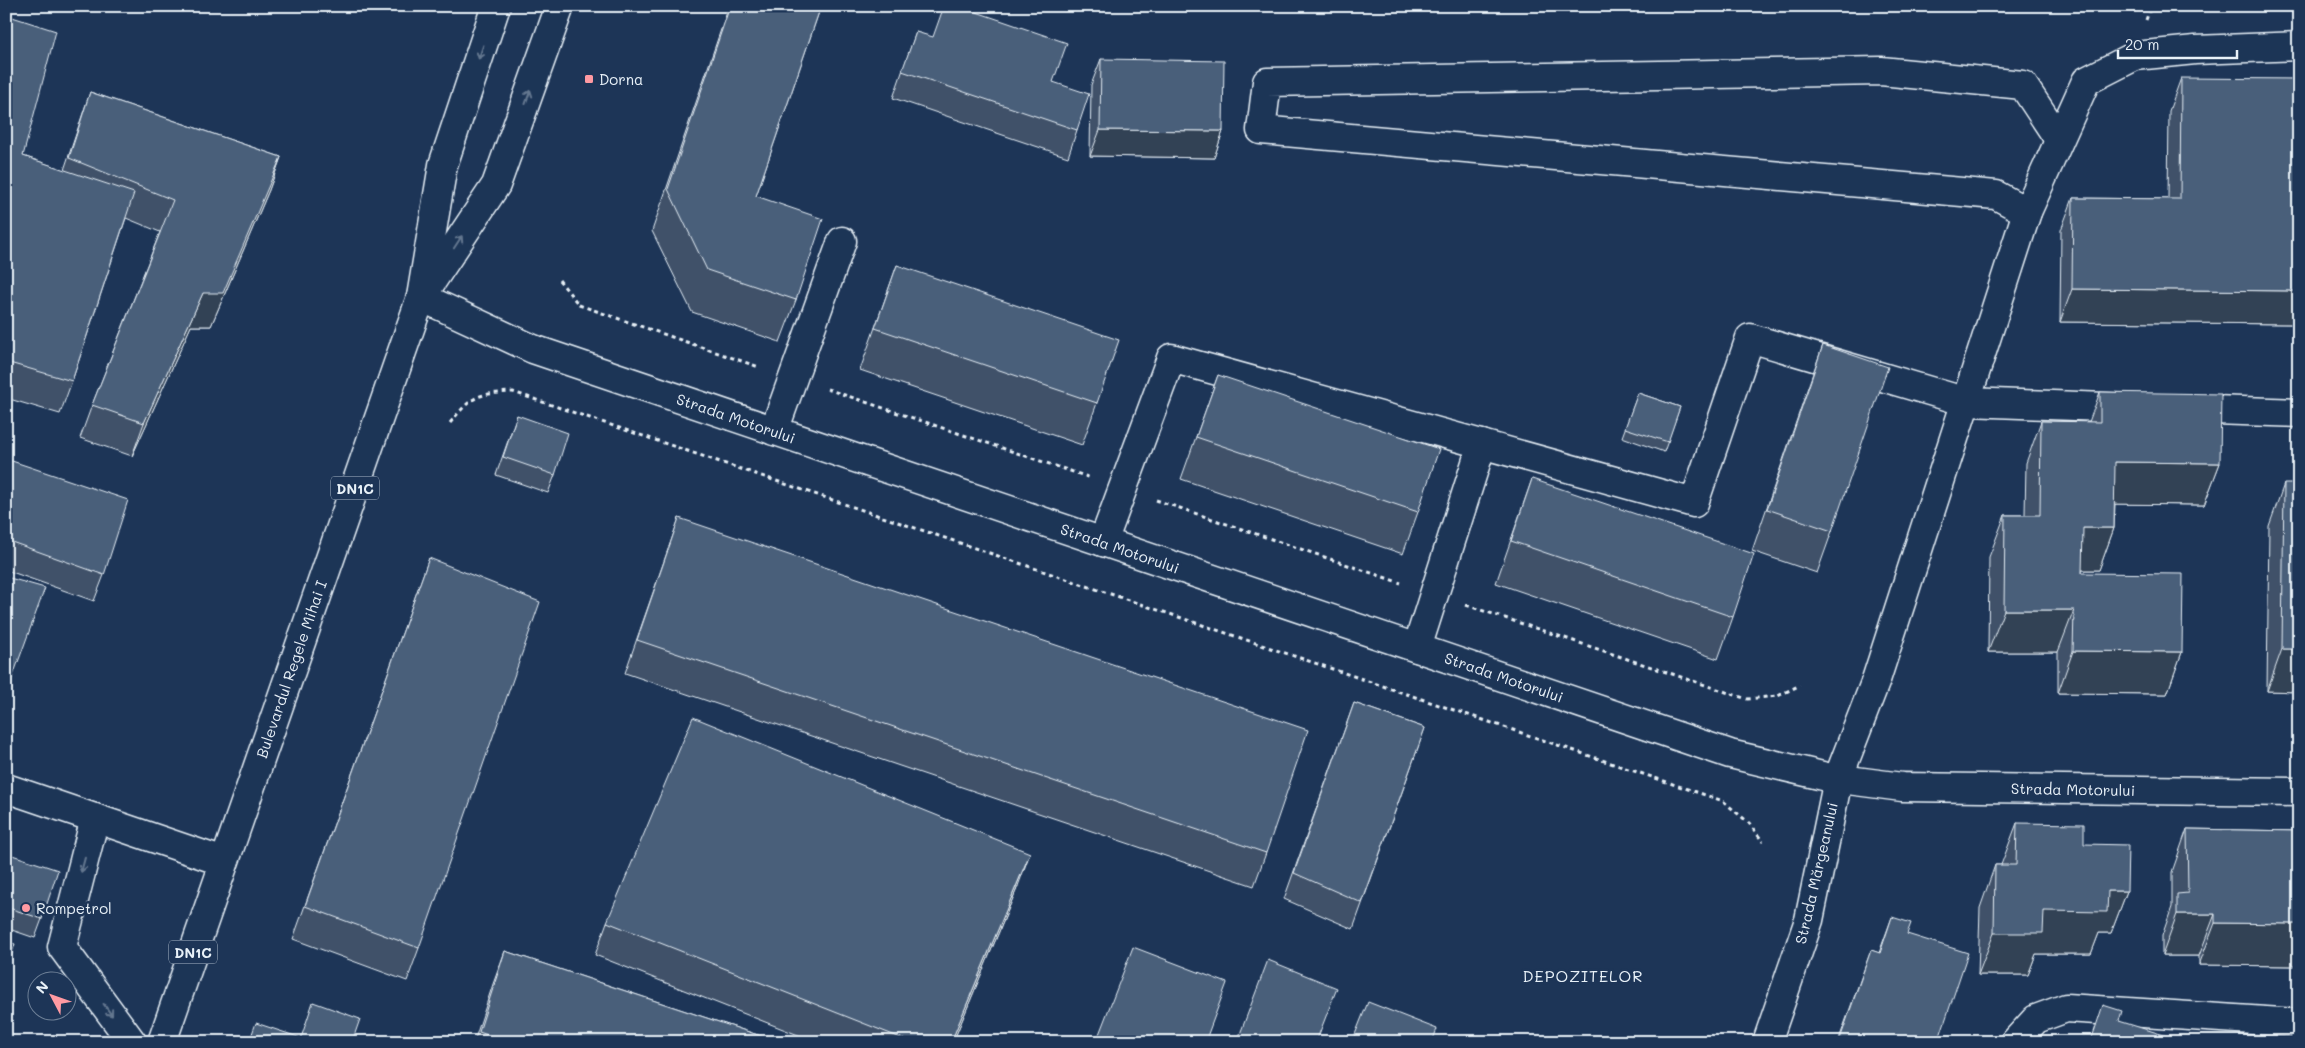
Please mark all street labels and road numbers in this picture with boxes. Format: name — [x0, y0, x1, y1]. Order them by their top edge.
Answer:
street label: Strada Motorului — [674, 388, 798, 448]
road number: DN1C — [331, 476, 379, 499]
street label: Strada Motorului — [1058, 518, 1182, 578]
street label: Bulevardul Regele Mihai I — [251, 577, 331, 761]
street label: Strada Motorului — [1442, 647, 1566, 707]
street label: Strada Motorului — [2011, 778, 2135, 800]
street label: Strada Mărgeanului — [1790, 800, 1842, 946]
road number: DN1C — [169, 940, 217, 964]

